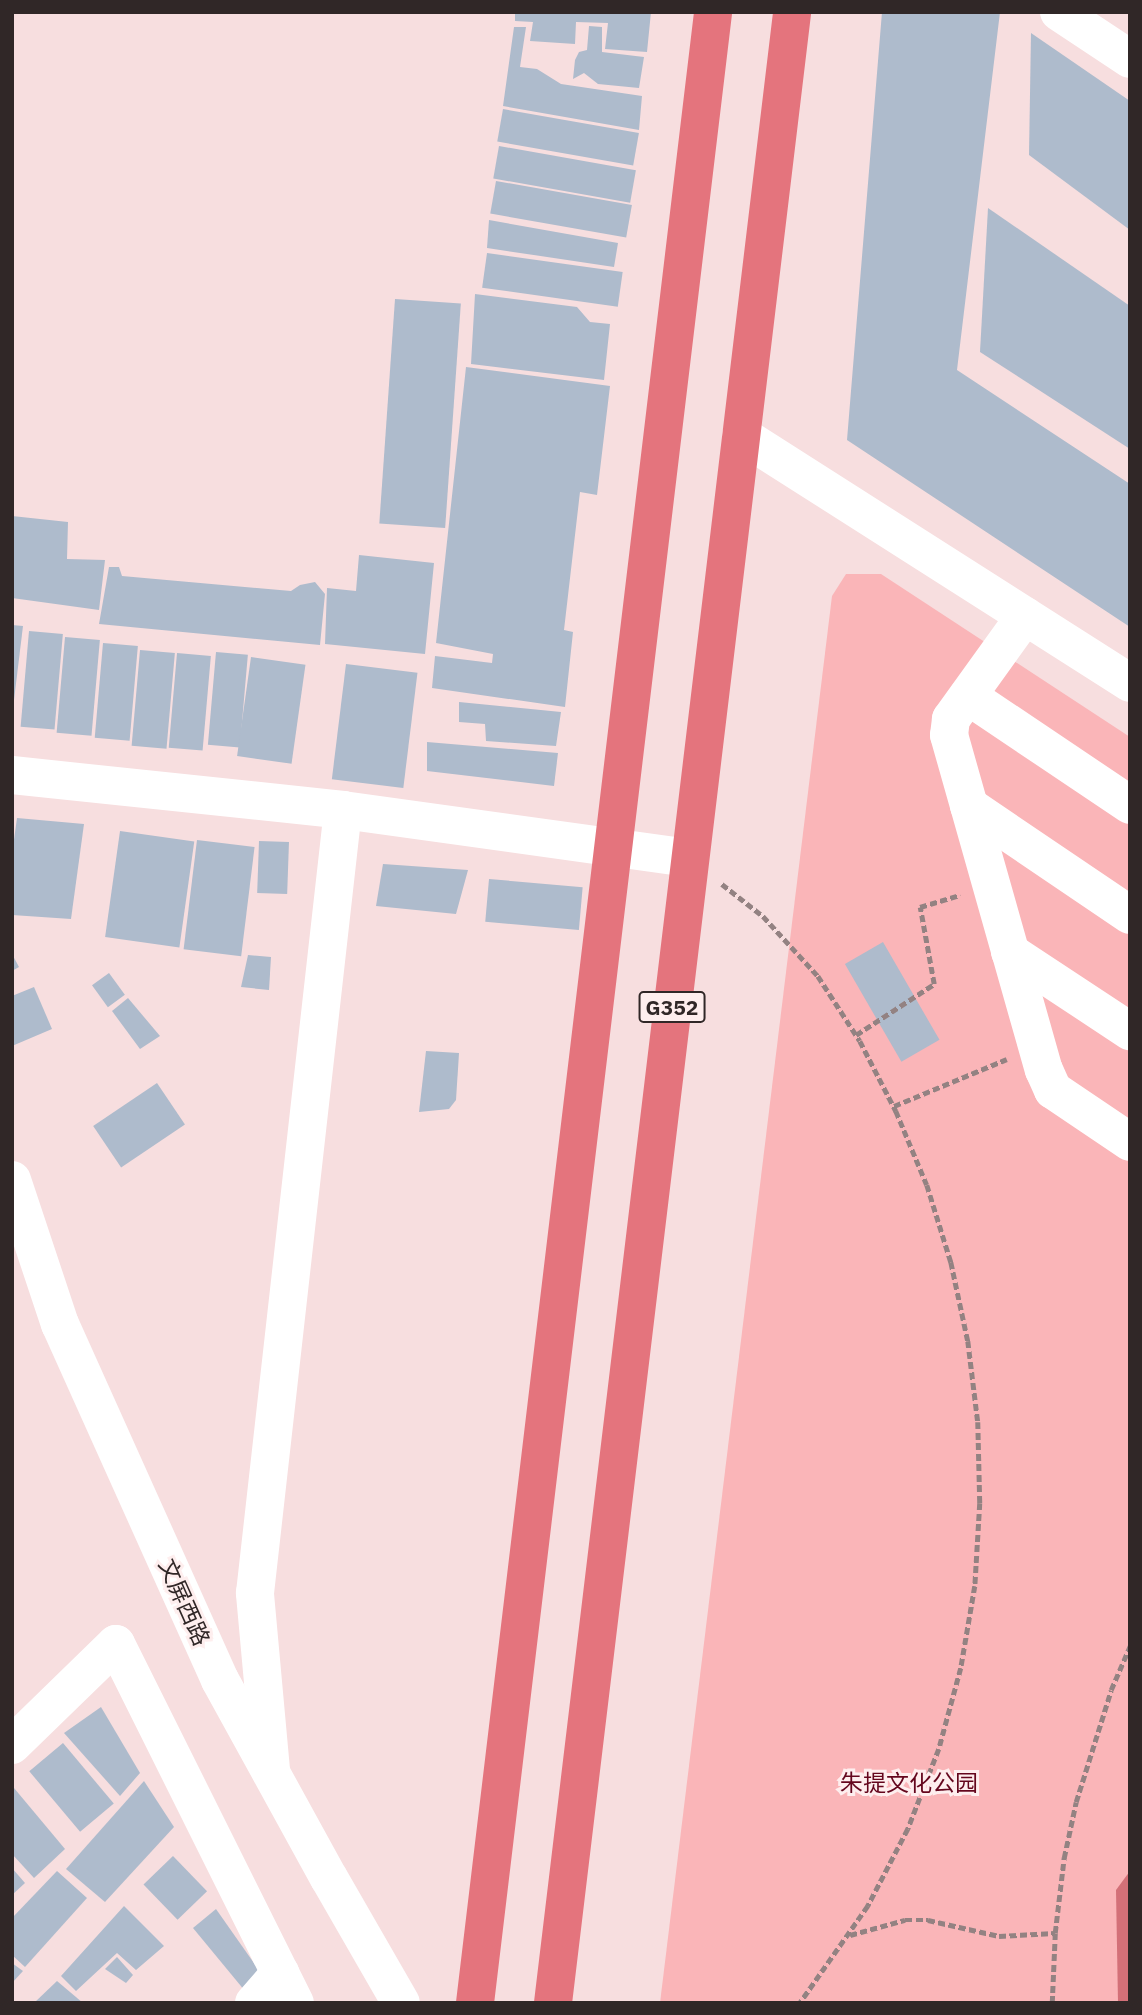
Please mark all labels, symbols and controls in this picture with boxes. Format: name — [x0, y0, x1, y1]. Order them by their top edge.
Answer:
road number: G352 — [637, 990, 707, 1024]
street label: 文屏西路 — [154, 1554, 216, 1650]
park label: 朱提文化公园 — [840, 1768, 978, 1796]

